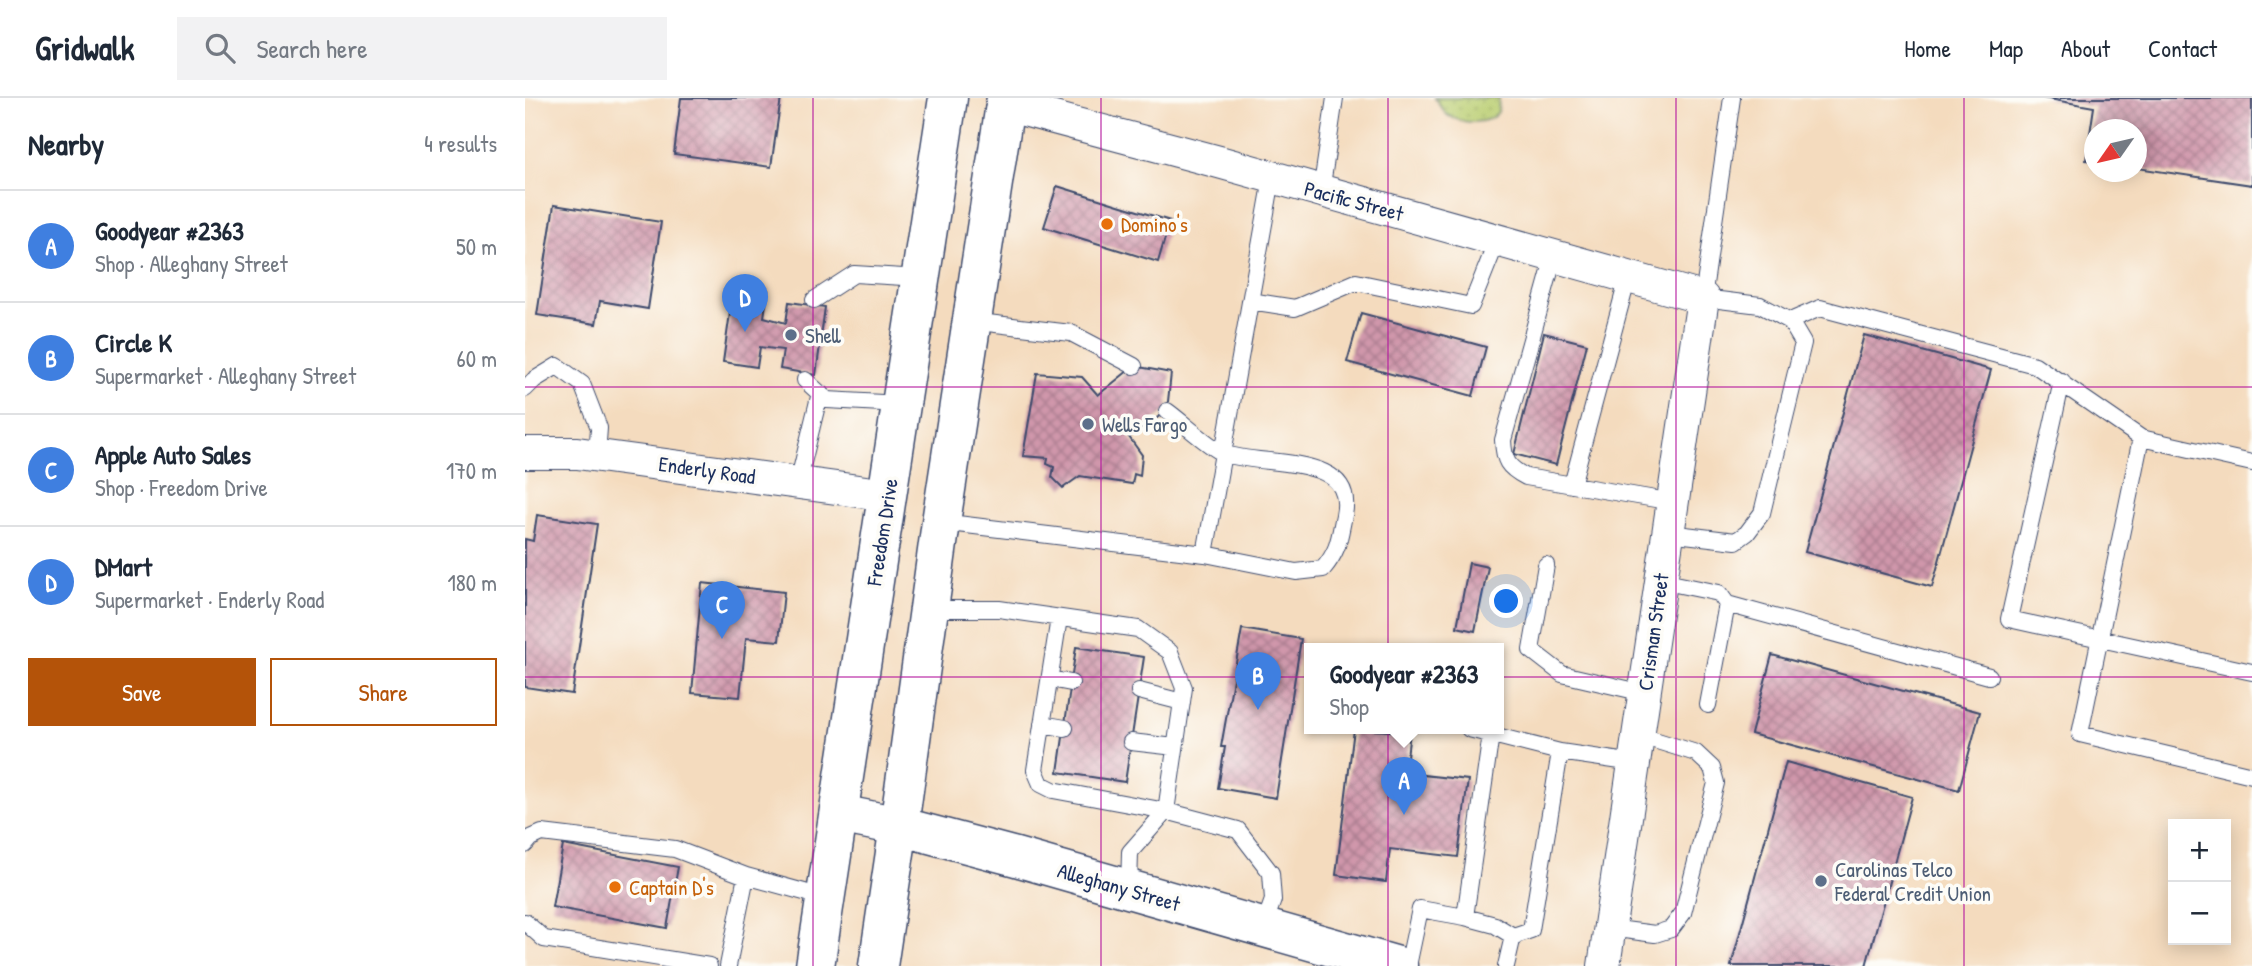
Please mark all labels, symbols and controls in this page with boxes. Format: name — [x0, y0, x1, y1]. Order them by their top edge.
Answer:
search box — [177, 17, 667, 80]
text: Gridwalk — [35, 26, 135, 70]
icon: search — [201, 29, 239, 67]
text: Search here — [257, 31, 368, 66]
text: Home — [1904, 32, 1951, 64]
text: Map — [1989, 32, 2023, 64]
text: About — [2061, 32, 2110, 64]
text: Contact — [2148, 32, 2217, 64]
north arrow — [2084, 119, 2147, 182]
text: Nearby — [28, 124, 104, 164]
text: 4 results — [424, 128, 497, 159]
street label: Pacific Street — [1301, 174, 1407, 228]
place label: Domino's — [1121, 210, 1188, 239]
text: Goodyear #2363 — [95, 213, 244, 248]
marker: Domino's — [1099, 216, 1115, 232]
text: A — [45, 231, 57, 262]
text: 50 m — [456, 231, 497, 262]
text: Shop · Alleghany Street — [95, 248, 288, 279]
pin: D — [722, 274, 768, 332]
place label: Shell — [805, 321, 842, 350]
text: Circle K — [95, 325, 172, 360]
marker: Shell — [783, 327, 799, 343]
text: B — [45, 343, 57, 374]
text: 60 m — [457, 343, 497, 374]
text: Supermarket · Alleghany Street — [95, 360, 356, 391]
place label: Wells Fargo — [1102, 410, 1187, 439]
marker: Wells Fargo — [1080, 416, 1096, 432]
text: Apple Auto Sales — [95, 437, 251, 472]
street label: Enderly Road — [657, 449, 757, 491]
text: C — [45, 455, 57, 486]
text: 170 m — [446, 455, 497, 486]
text: Shop · Freedom Drive — [95, 472, 268, 503]
street label: Freedom Drive — [859, 476, 905, 589]
text: DMart — [95, 549, 152, 584]
text: D — [46, 567, 56, 598]
text: 180 m — [447, 567, 497, 598]
street label: Crisman Street — [1630, 571, 1676, 692]
pin: C — [699, 581, 745, 639]
text: Supermarket · Enderly Road — [95, 584, 324, 615]
your location — [1489, 584, 1523, 618]
popup — [1304, 643, 1504, 734]
pin: B — [1235, 652, 1281, 710]
text: Goodyear #2363 — [1330, 656, 1478, 691]
button: Save — [28, 658, 256, 726]
button: Share — [270, 658, 497, 726]
text: Shop — [1330, 691, 1369, 722]
pin: A — [1381, 757, 1427, 815]
map controls — [2168, 819, 2231, 945]
button: + — [2168, 819, 2231, 882]
place label: Carolinas Telco Federal Credit Union — [1834, 855, 1991, 908]
street label: Alleghany Street — [1054, 856, 1184, 919]
place label: Captain D's — [629, 873, 714, 902]
marker: Carolinas Telco Federal Credit Union — [1813, 873, 1829, 889]
marker: Captain D's — [607, 879, 623, 895]
button: − — [2168, 882, 2231, 945]

